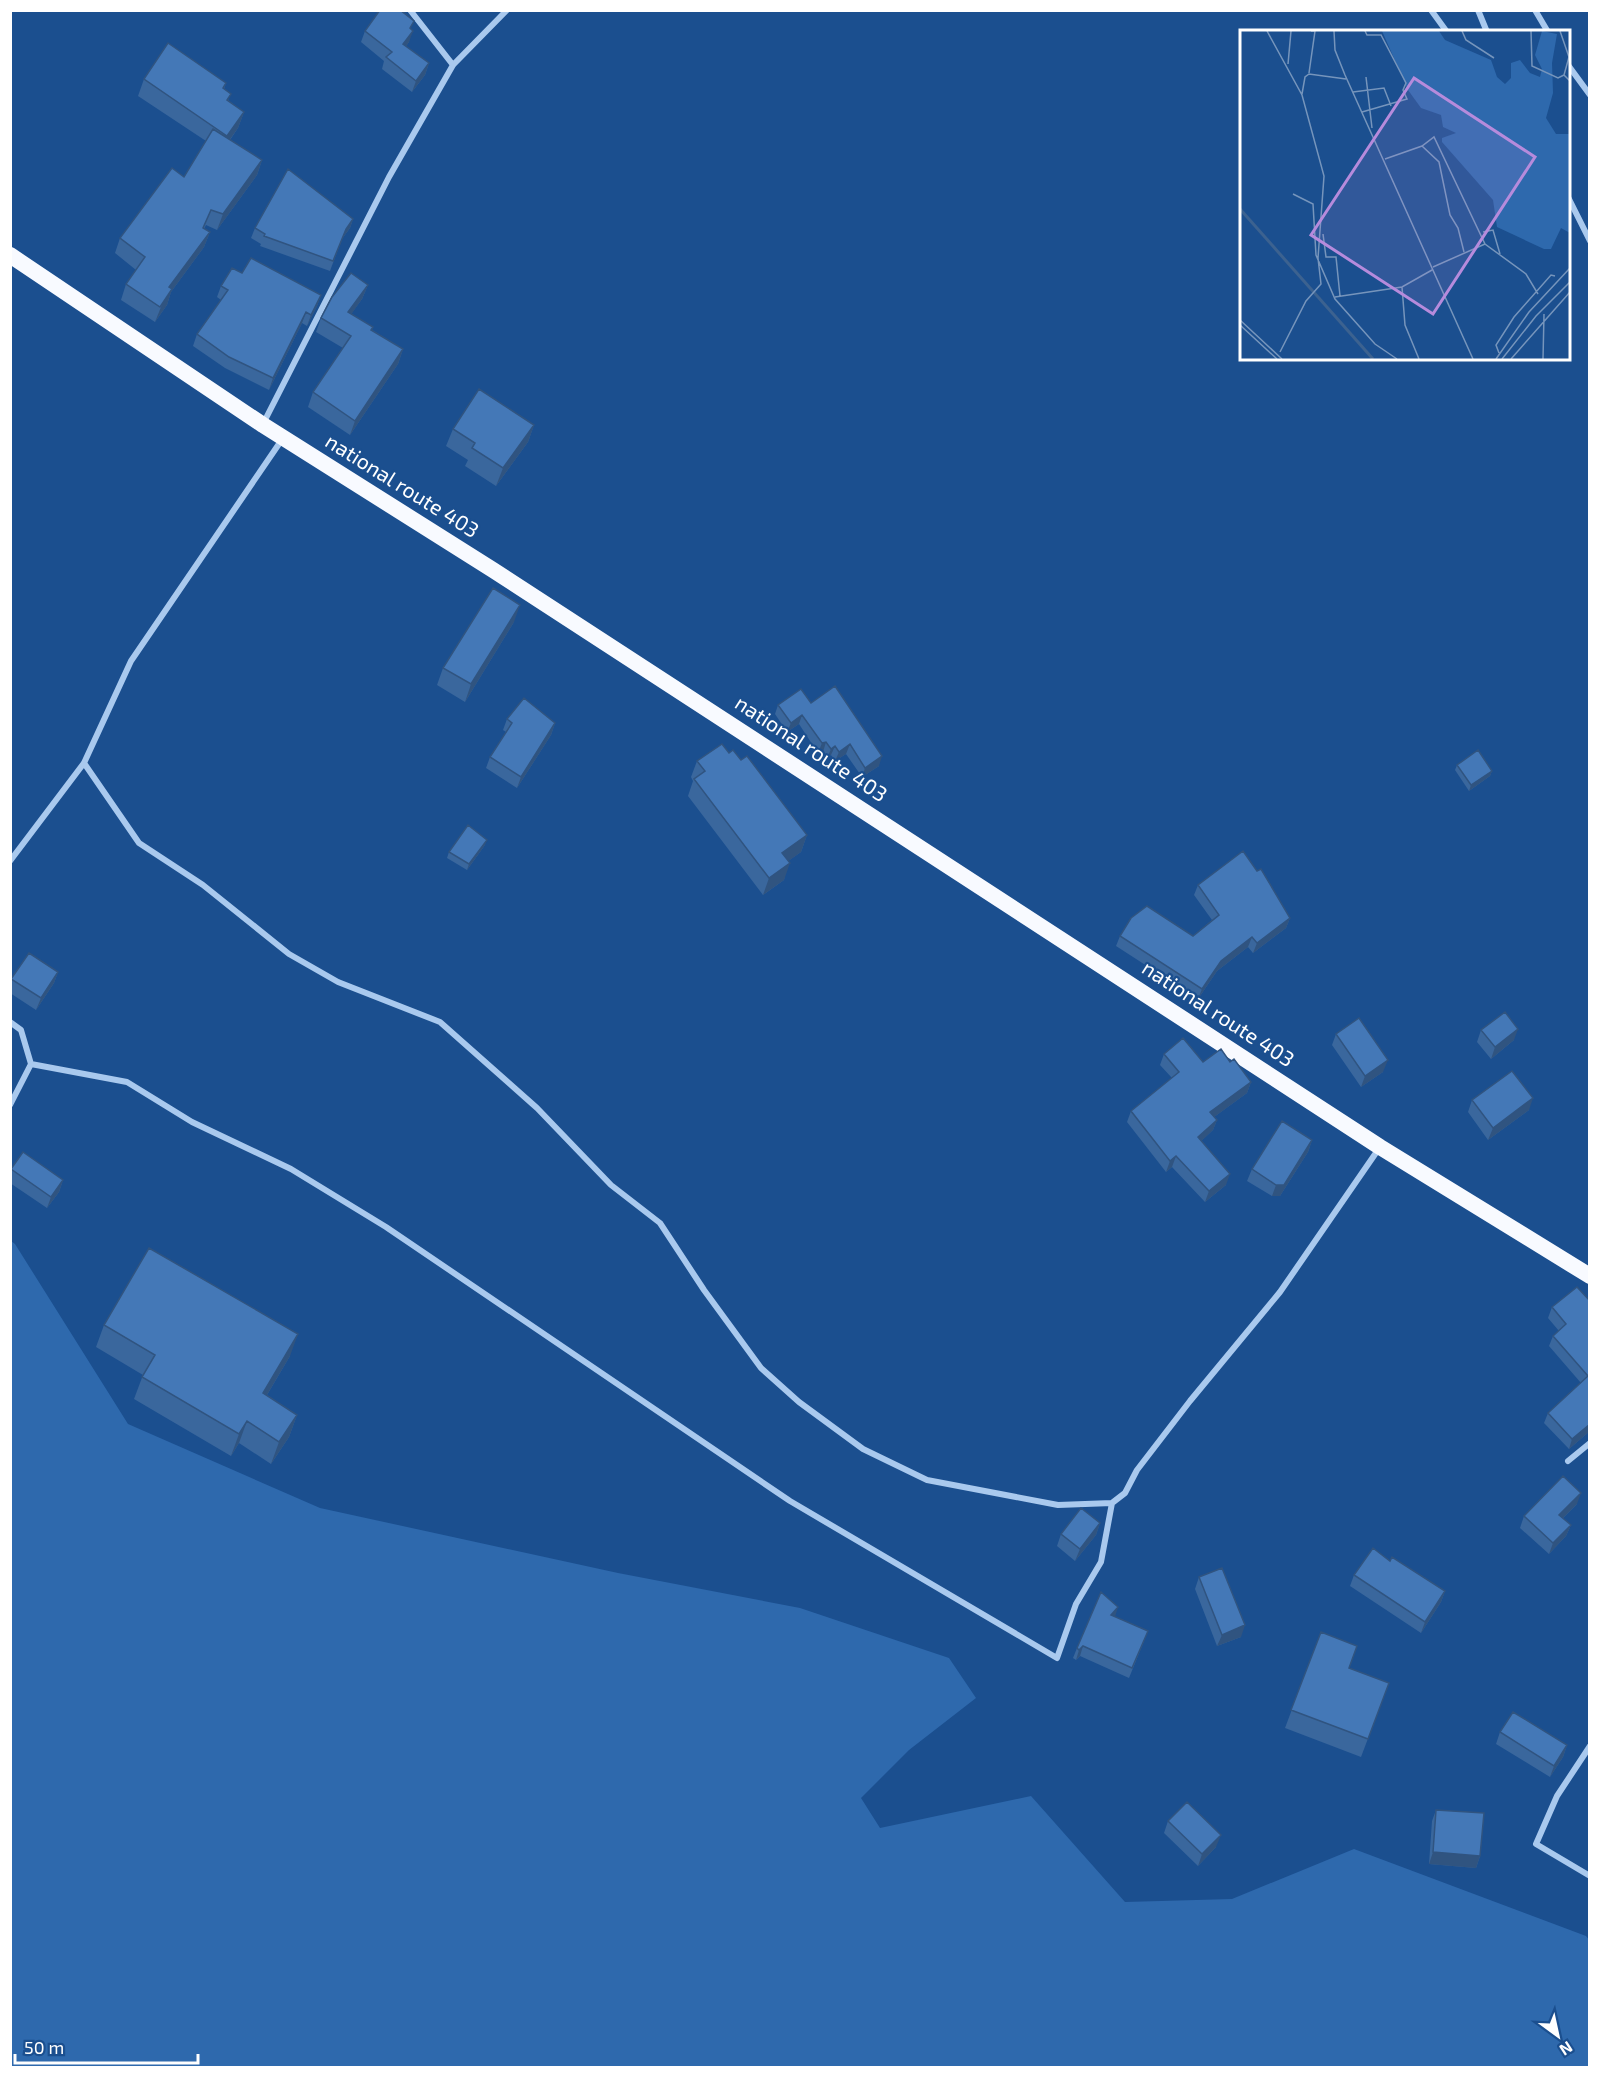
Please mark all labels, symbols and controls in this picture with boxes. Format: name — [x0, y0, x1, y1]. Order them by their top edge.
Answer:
inset map — [1240, 30, 1570, 360]
street label: national route 403 — [321, 427, 484, 542]
street label: national route 403 — [731, 689, 893, 806]
street label: national route 403 — [1138, 954, 1300, 1071]
north arrow — [1528, 2006, 1588, 2066]
scale bar — [15, 2027, 198, 2065]
text: 50 m — [24, 2036, 64, 2058]
text: N — [1556, 2038, 1576, 2060]

